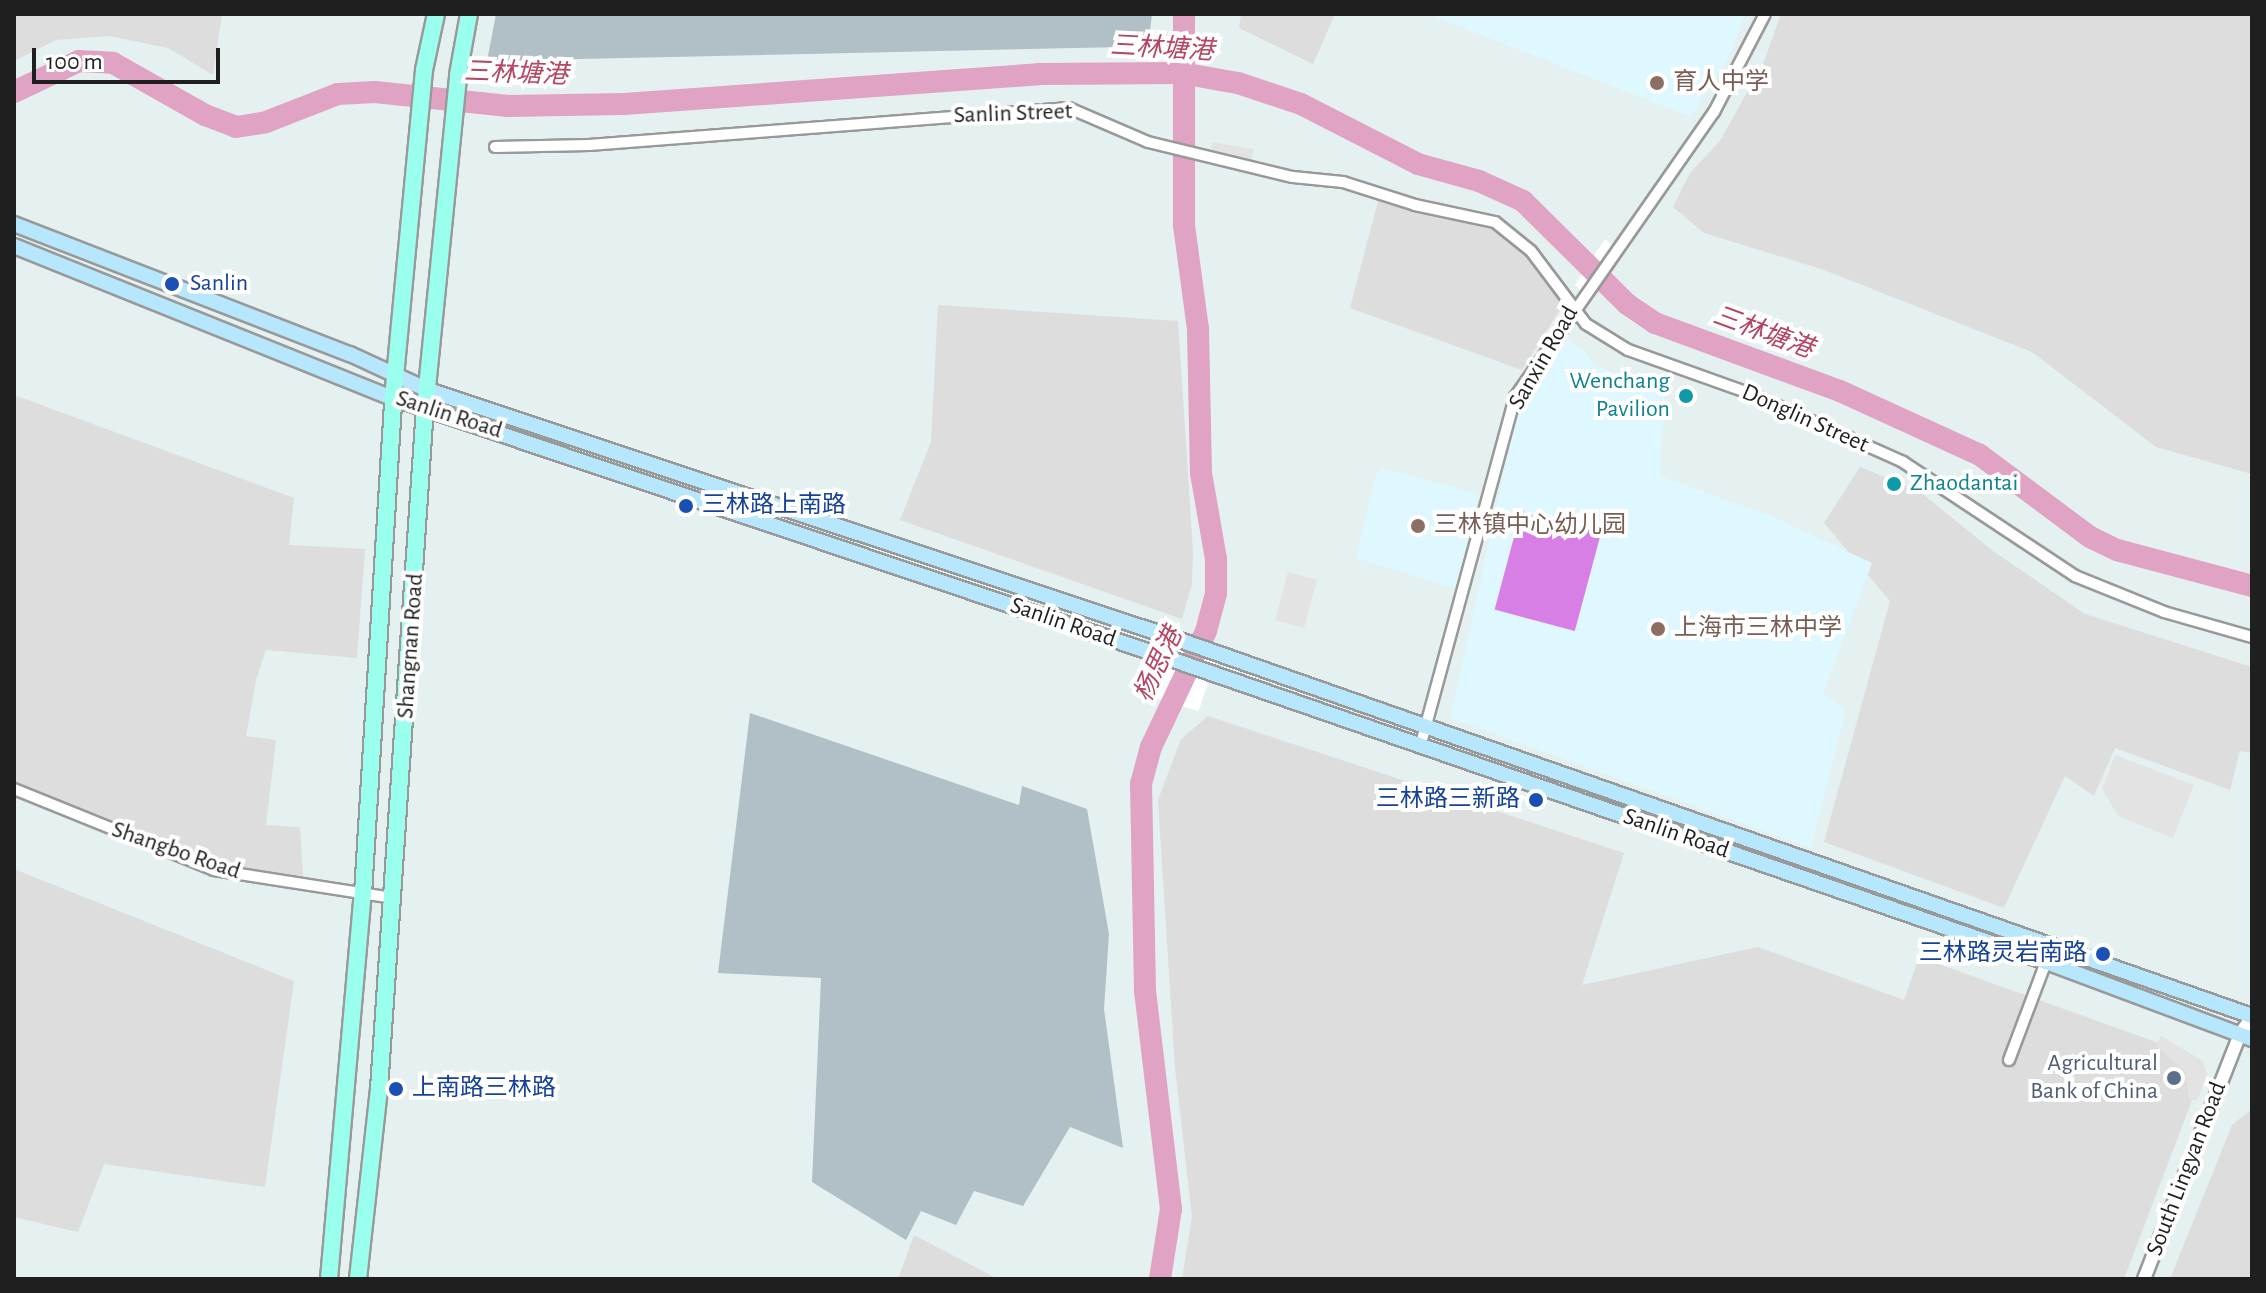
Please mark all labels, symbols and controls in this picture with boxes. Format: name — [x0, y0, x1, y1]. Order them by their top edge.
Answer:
water label: 三林塘港 — [1109, 31, 1215, 67]
scale bar — [36, 32, 224, 82]
text: 100 m — [46, 50, 103, 74]
water label: 三林塘港 — [463, 57, 569, 91]
place label: 育人中学 — [1673, 69, 1769, 97]
marker: 育人中学 — [1648, 74, 1666, 92]
street label: Sanlin Street — [953, 98, 1073, 130]
place label: Sanlin — [190, 270, 248, 298]
marker: Sanlin — [161, 273, 183, 295]
street label: Sanxin Road — [1503, 301, 1585, 415]
water label: 三林塘港 — [1709, 301, 1817, 365]
place label: Wenchang Pavilion — [1570, 368, 1670, 424]
street label: Donglin Street — [1737, 378, 1873, 460]
street label: Sanlin Road — [392, 384, 506, 446]
marker: Wenchang Pavilion — [1677, 387, 1695, 405]
place label: Zhaodantai — [1910, 470, 2018, 498]
marker: Zhaodantai — [1885, 475, 1903, 493]
place label: 三林路上南路 — [702, 492, 846, 520]
marker: 三林路上南路 — [677, 497, 695, 515]
place label: 三林镇中心幼儿园 — [1434, 512, 1626, 540]
marker: 三林镇中心幼儿园 — [1409, 517, 1427, 535]
street label: Shangnan Road — [392, 572, 430, 720]
street label: Sanlin Road — [1006, 591, 1120, 655]
place label: 上海市三林中学 — [1674, 615, 1842, 643]
marker: 上海市三林中学 — [1649, 620, 1667, 638]
water label: 杨思港 — [1128, 623, 1190, 707]
place label: 三林路三新路 — [1376, 786, 1520, 814]
marker: 三林路三新路 — [1527, 791, 1545, 809]
street label: Sanlin Road — [1619, 802, 1733, 866]
street label: Shangbo Road — [108, 816, 244, 886]
place label: 三林路灵岩南路 — [1919, 940, 2087, 968]
marker: 三林路灵岩南路 — [2094, 945, 2112, 963]
place label: Agricultural Bank of China — [2030, 1050, 2158, 1106]
marker: Agricultural Bank of China — [2165, 1069, 2183, 1087]
place label: 上南路三林路 — [412, 1075, 556, 1103]
street label: South Lingyan Road — [2141, 1078, 2233, 1260]
marker: 上南路三林路 — [387, 1080, 405, 1098]

